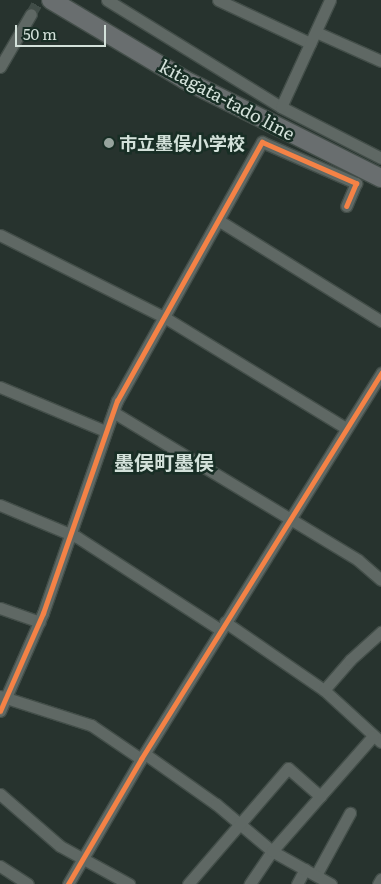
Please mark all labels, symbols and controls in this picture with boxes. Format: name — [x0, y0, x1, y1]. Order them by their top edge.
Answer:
scale bar — [18, 15, 109, 47]
text: 50 m — [23, 22, 57, 45]
street label: kitagata-tado line — [156, 55, 298, 145]
place label: 市立墨俣小学校 — [119, 132, 245, 154]
marker: 市立墨俣小学校 — [103, 137, 115, 149]
district label: 墨俣町墨俣 — [114, 449, 214, 473]

